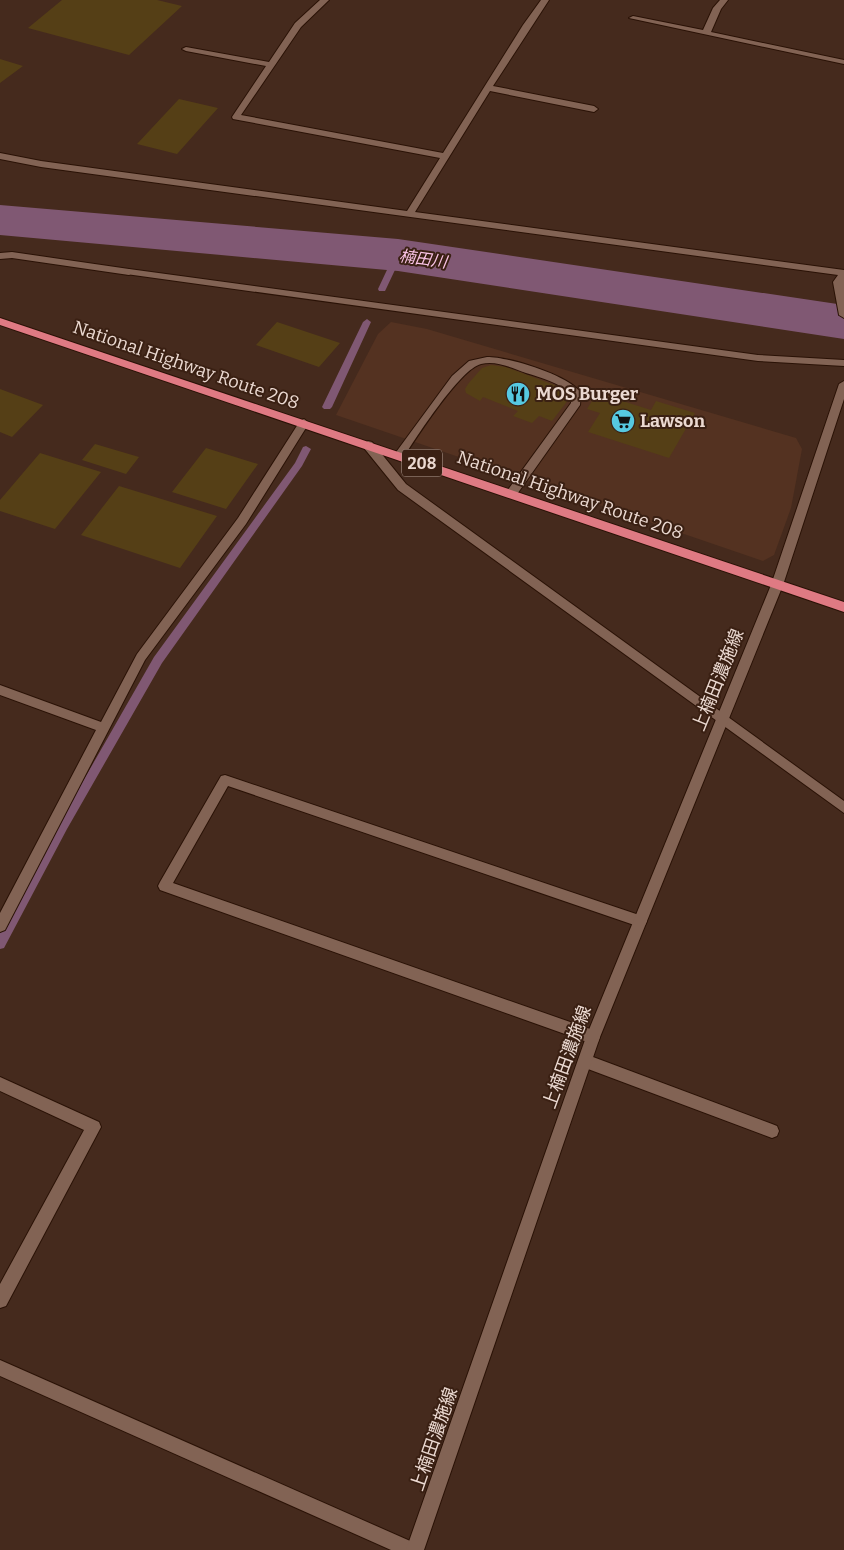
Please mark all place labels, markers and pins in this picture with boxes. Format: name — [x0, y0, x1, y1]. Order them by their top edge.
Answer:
restaurant icon: MOS Burger — [505, 381, 531, 407]
place label: MOS Burger — [536, 383, 639, 405]
supermarket icon: Lawson — [610, 408, 636, 434]
place label: Lawson — [640, 410, 705, 432]

